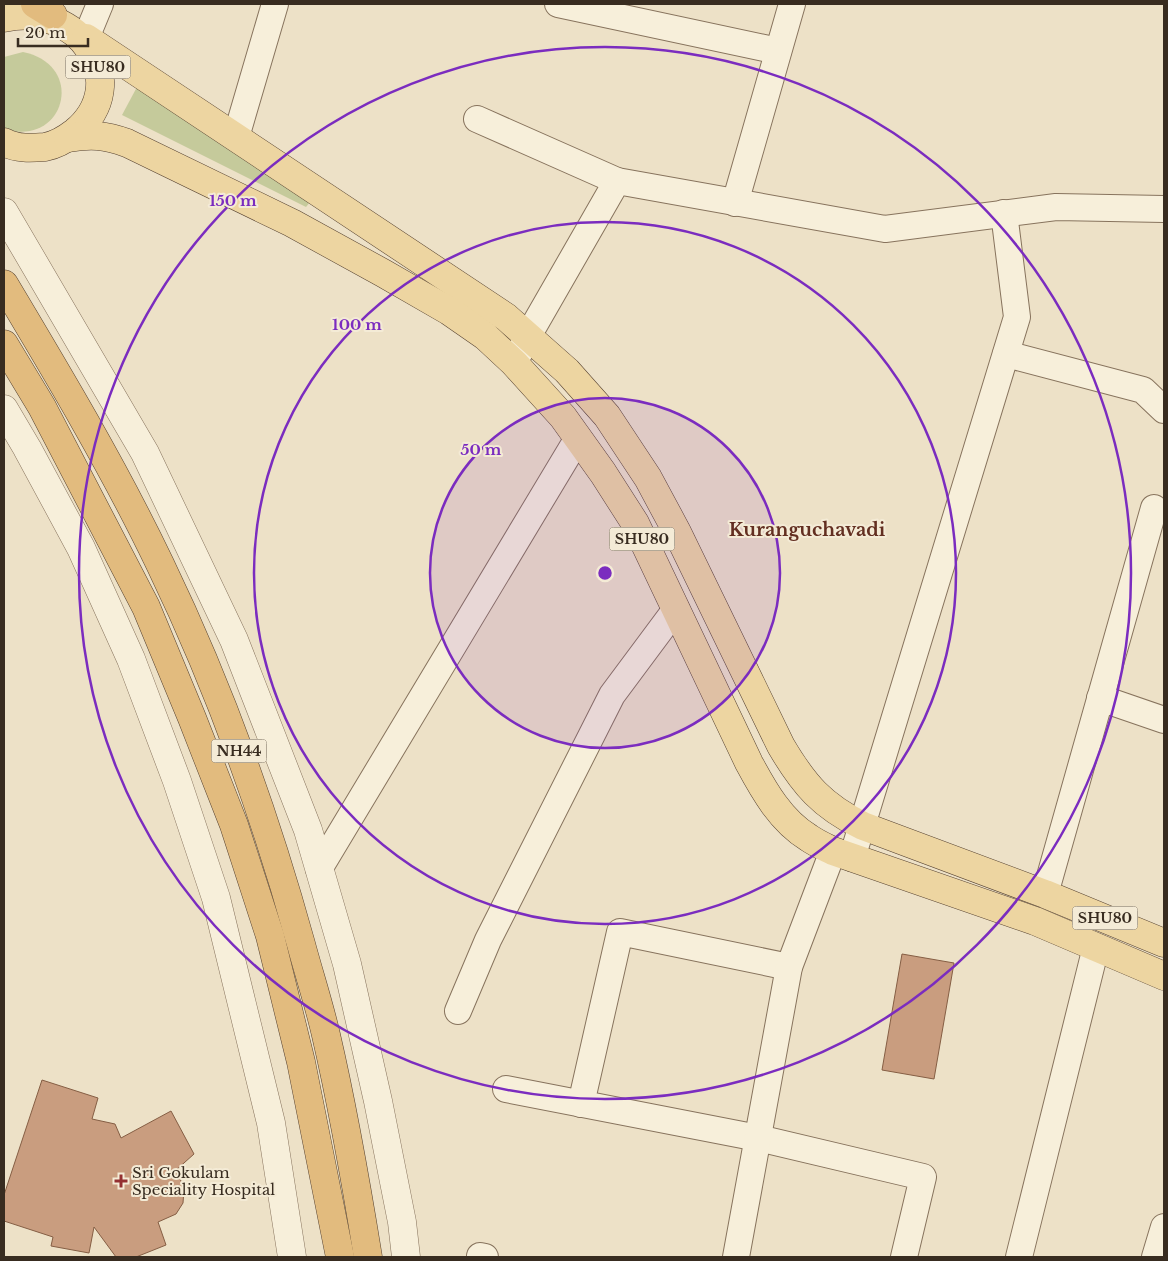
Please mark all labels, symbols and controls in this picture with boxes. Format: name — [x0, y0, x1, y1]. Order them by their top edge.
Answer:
scale bar — [18, 15, 88, 47]
text: 20 m — [25, 23, 65, 42]
road number: SHU80 — [66, 56, 130, 78]
text: 150 m — [209, 191, 257, 210]
text: 100 m — [332, 315, 382, 334]
text: 50 m — [461, 440, 502, 459]
district label: Kuranguchavadi — [729, 519, 886, 541]
road number: SHU80 — [610, 528, 674, 550]
centre of rings — [596, 564, 614, 582]
road number: NH44 — [212, 739, 266, 762]
road number: SHU80 — [1072, 906, 1138, 930]
place label: Sri Gokulam Speciality Hospital — [132, 1163, 275, 1199]
marker: Sri Gokulam Speciality Hospital — [114, 1174, 128, 1188]

